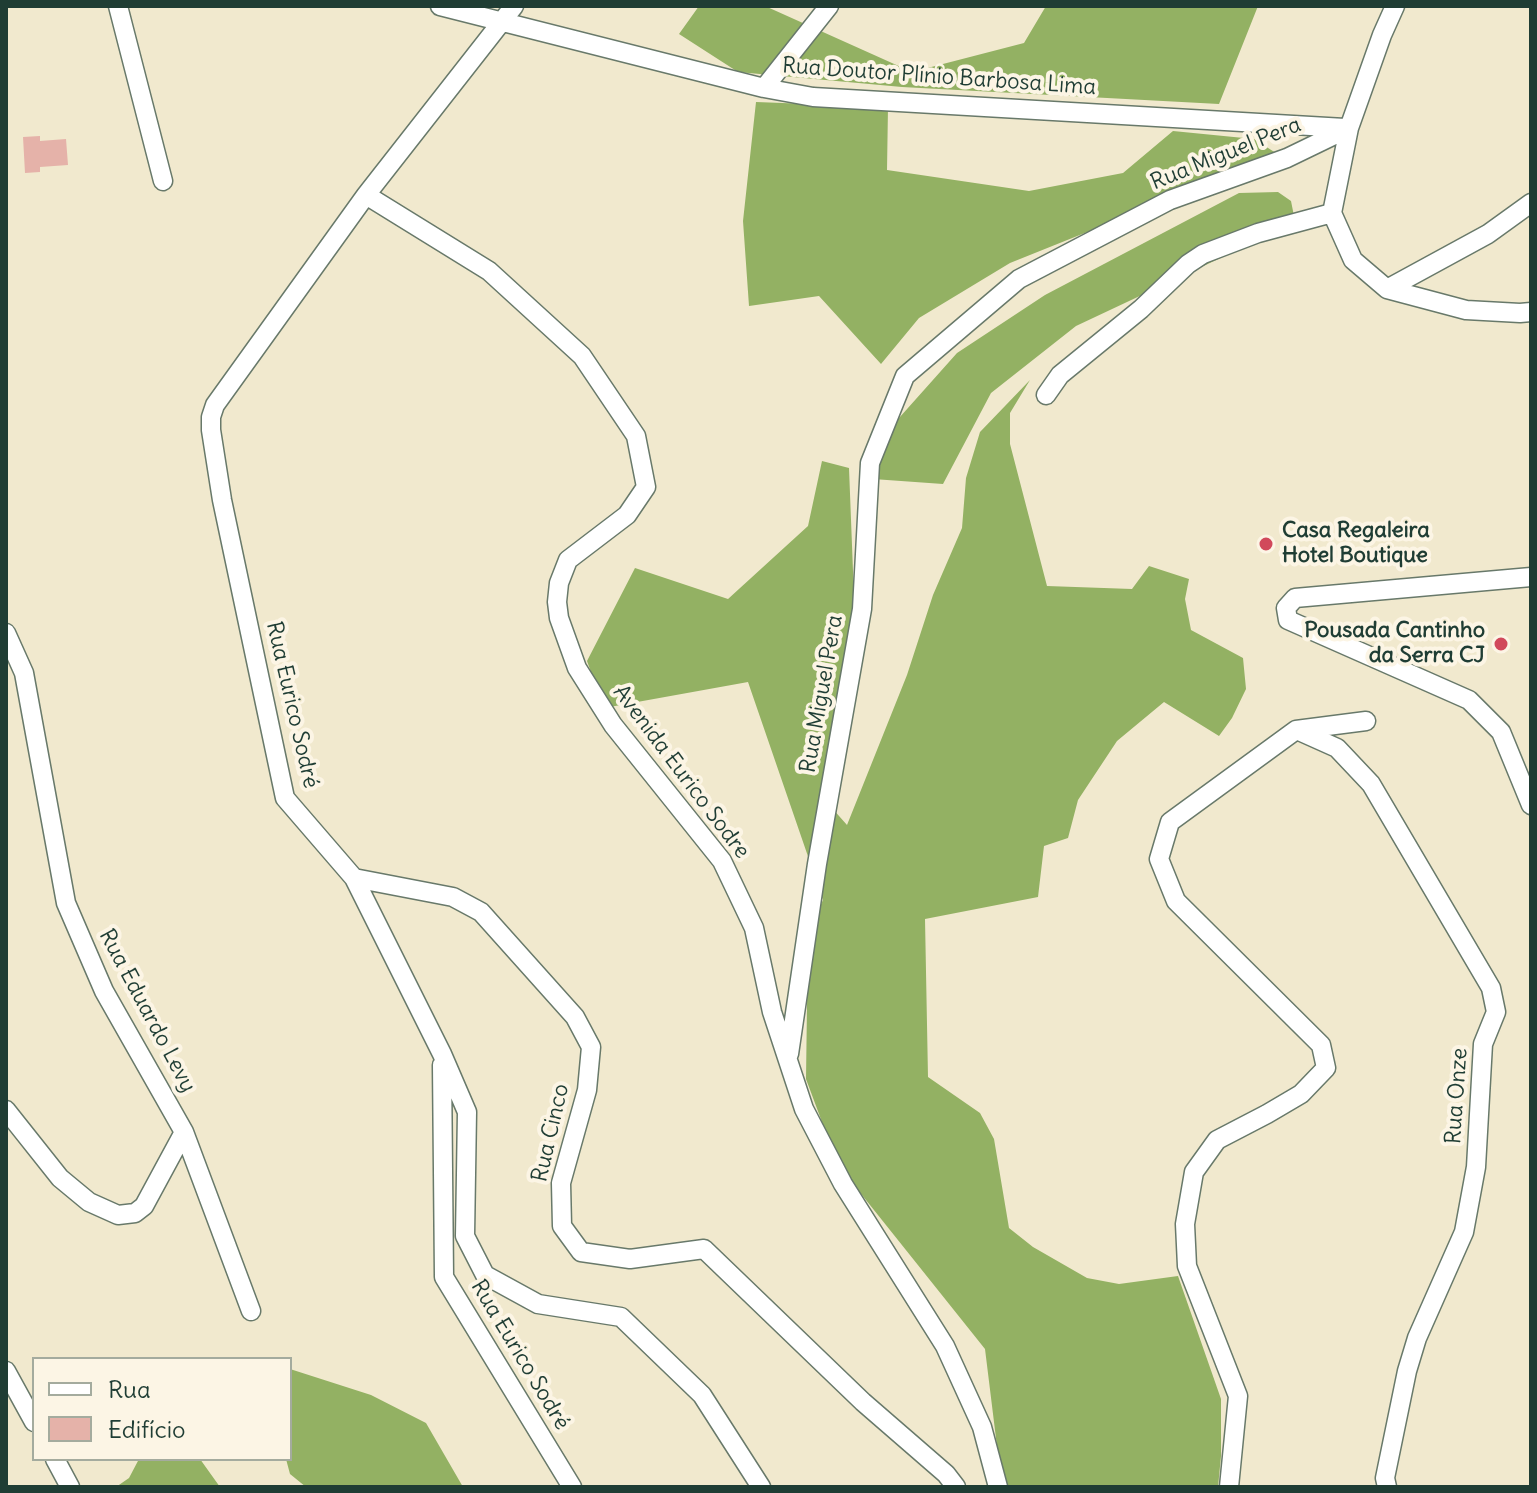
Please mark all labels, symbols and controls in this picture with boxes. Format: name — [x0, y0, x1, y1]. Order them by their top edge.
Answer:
street label: Rua Doutor Plínio Barbosa Lima — [781, 53, 1097, 101]
street label: Rua Miguel Pera — [1147, 112, 1305, 196]
place label: Casa Regaleira Hotel Boutique — [1282, 518, 1430, 570]
marker: Casa Regaleira Hotel Boutique — [1257, 535, 1275, 553]
street label: Rua Miguel Pera — [795, 613, 849, 775]
place label: Pousada Cantinho da Serra CJ — [1304, 618, 1485, 670]
street label: Rua Eurico Sodré — [260, 619, 324, 791]
marker: Pousada Cantinho da Serra CJ — [1492, 635, 1510, 653]
street label: Avenida Eurico Sodre — [607, 680, 755, 864]
street label: Rua Eduardo Levy — [93, 925, 201, 1097]
street label: Rua Onze — [1440, 1047, 1474, 1145]
street label: Rua Cinco — [527, 1081, 575, 1185]
street label: Rua Eurico Sodré — [465, 1275, 575, 1435]
legend — [32, 1357, 292, 1461]
text: Rua — [108, 1374, 151, 1404]
text: Edifício — [108, 1414, 186, 1444]

